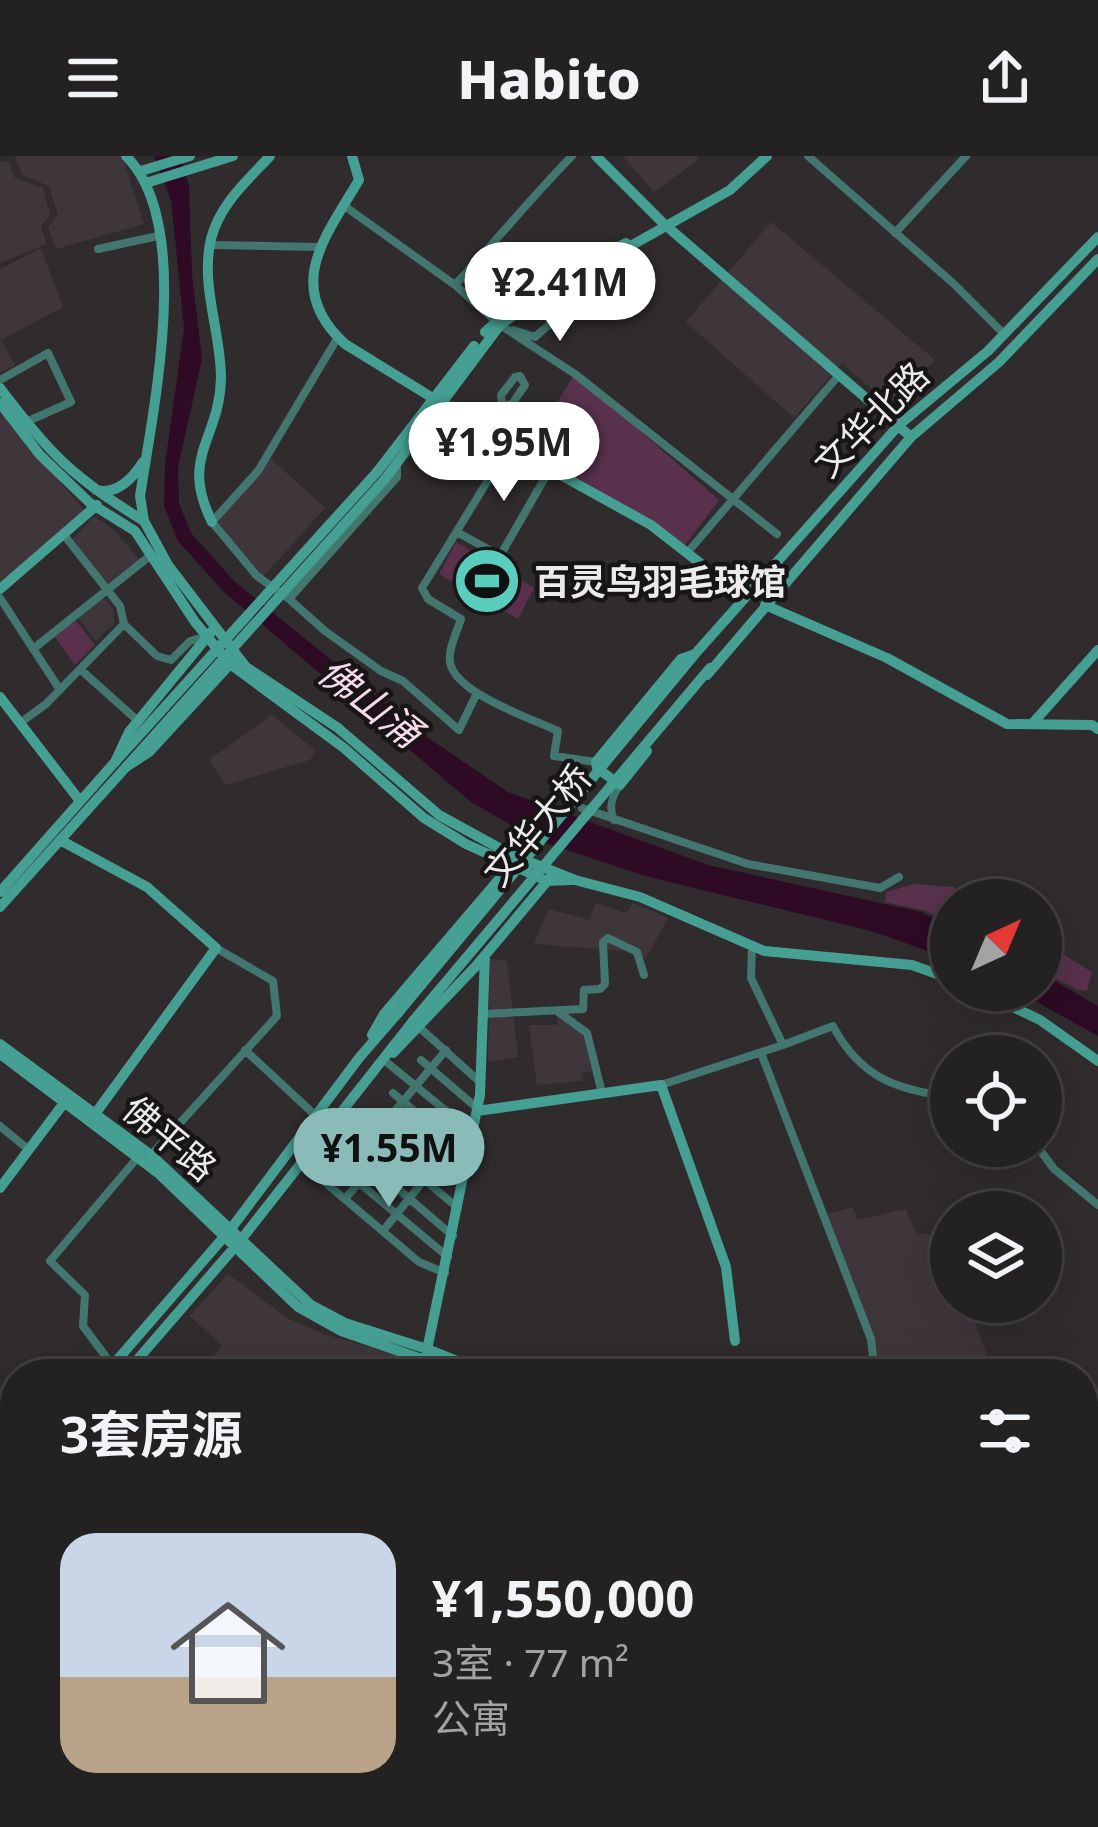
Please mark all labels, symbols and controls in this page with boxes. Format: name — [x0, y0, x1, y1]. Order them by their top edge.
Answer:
text: Habito — [457, 41, 641, 115]
icon: menu — [60, 45, 126, 111]
icon: share — [972, 45, 1038, 111]
pin: ¥2.41M — [462, 242, 658, 344]
text: ¥2.41M — [492, 254, 628, 307]
street label: 文华北路 — [803, 351, 939, 487]
pin: ¥1.95M — [406, 402, 602, 504]
text: ¥1.95M — [436, 414, 572, 467]
sports icon: 百灵鸟羽毛球馆 — [452, 546, 522, 616]
place label: 百灵鸟羽毛球馆 — [534, 557, 786, 606]
water label: 佛山涌 — [309, 644, 437, 760]
street label: 文华大桥 — [472, 754, 602, 896]
north arrow — [930, 879, 1062, 1011]
map controls — [930, 879, 1062, 1323]
button: locate — [930, 1035, 1062, 1167]
street label: 佛平路 — [113, 1085, 227, 1191]
pin: ¥1.55M — [291, 1108, 487, 1210]
text: ¥1.55M — [321, 1120, 457, 1173]
button: layers — [930, 1191, 1062, 1323]
text: 3套房源 — [60, 1398, 242, 1468]
icon: filters — [972, 1398, 1038, 1464]
text: ¥1,550,000 — [432, 1562, 694, 1632]
icon: home — [156, 1581, 300, 1725]
text: 3室 · 77 m² — [432, 1635, 629, 1688]
text: 公寓 — [432, 1691, 510, 1744]

